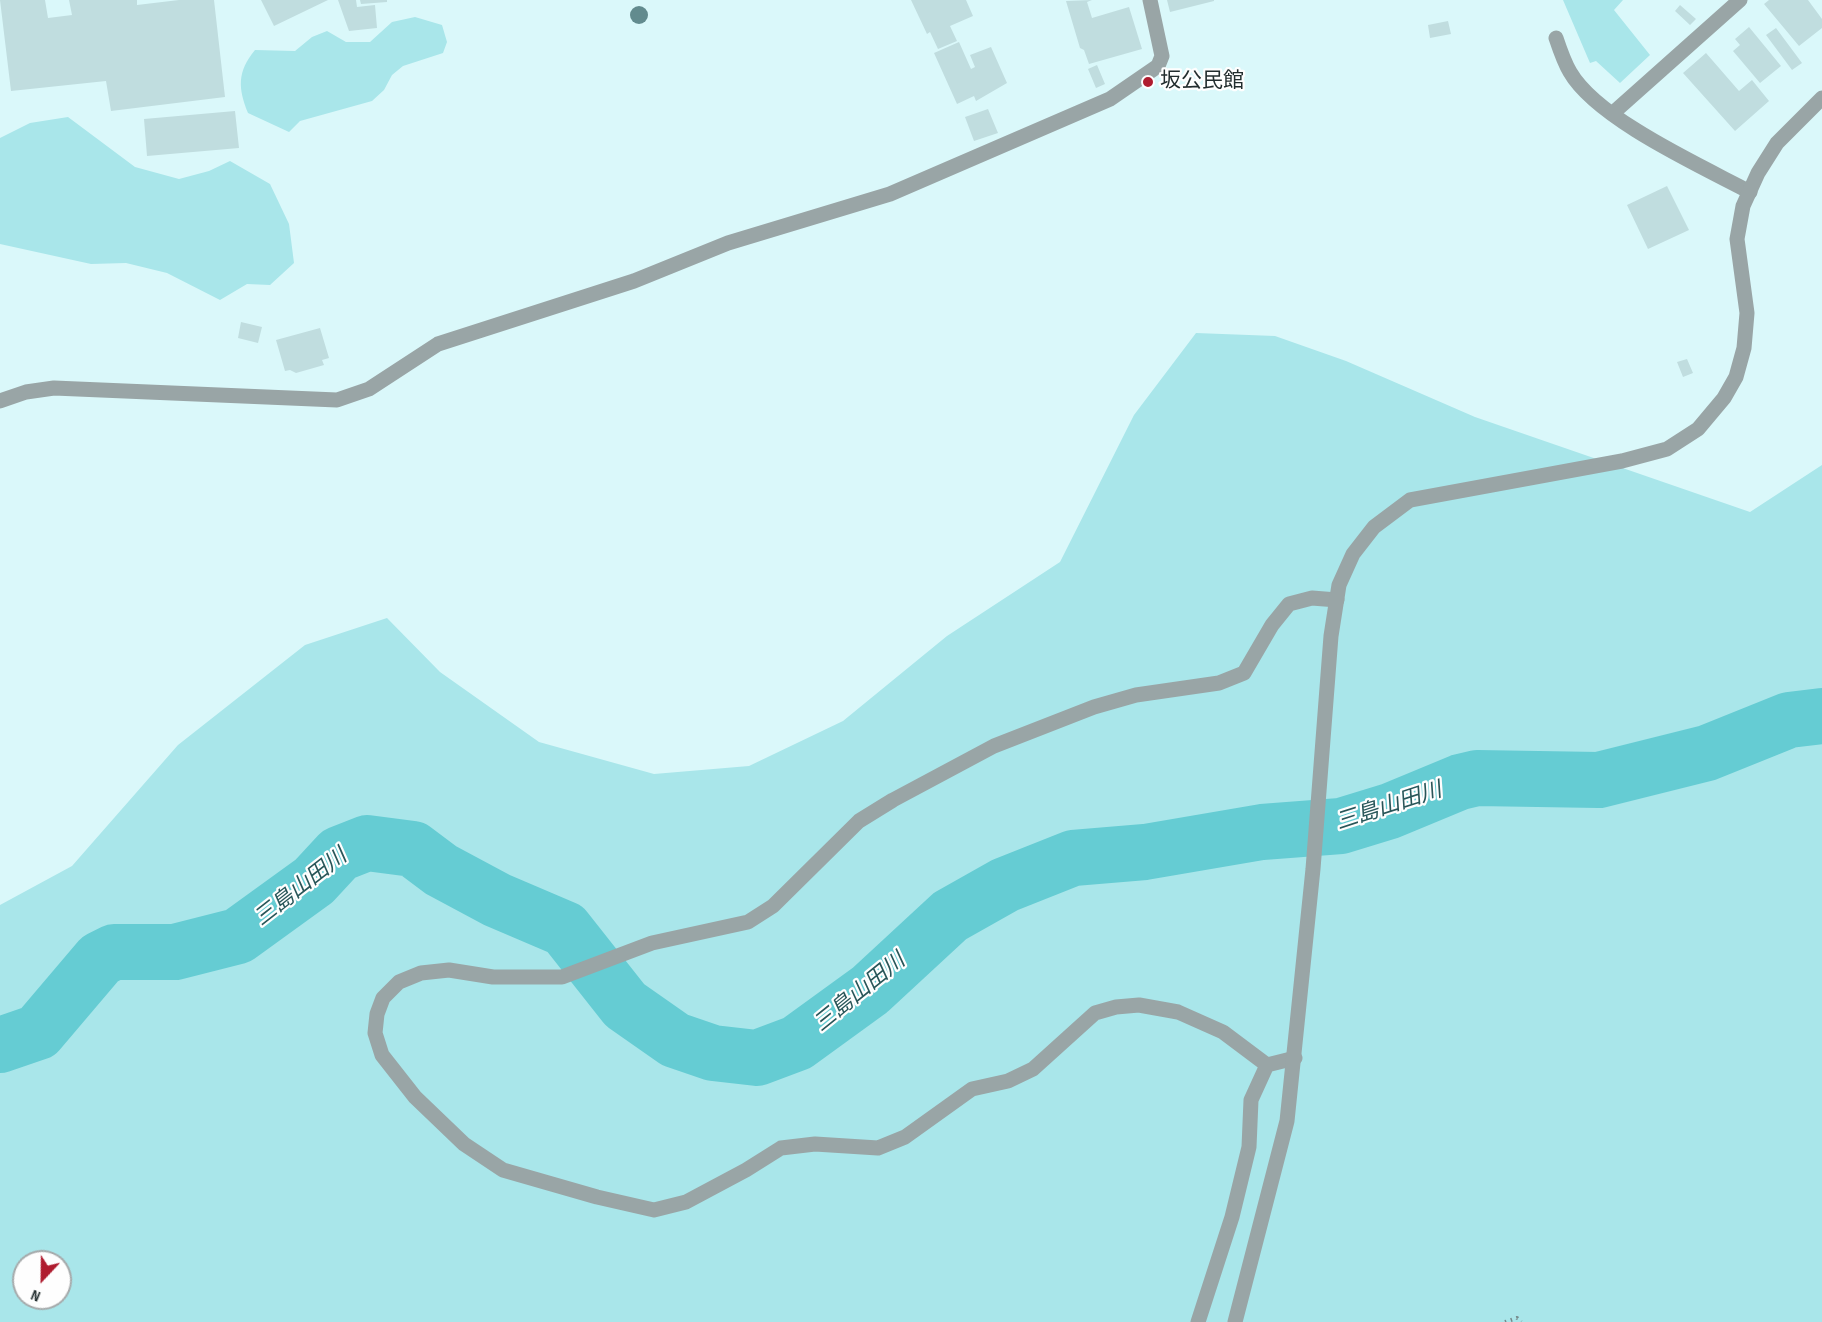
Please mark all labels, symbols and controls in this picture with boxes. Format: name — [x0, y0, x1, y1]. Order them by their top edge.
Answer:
place label: 坂公民館 — [1160, 69, 1244, 95]
marker: 坂公民館 — [1141, 75, 1155, 89]
water label: 三島山田川 — [1333, 777, 1445, 837]
water label: 三島山田川 — [250, 844, 352, 932]
water label: 三島山田川 — [809, 948, 911, 1038]
north arrow — [12, 1250, 72, 1310]
text: N — [28, 1285, 43, 1306]

